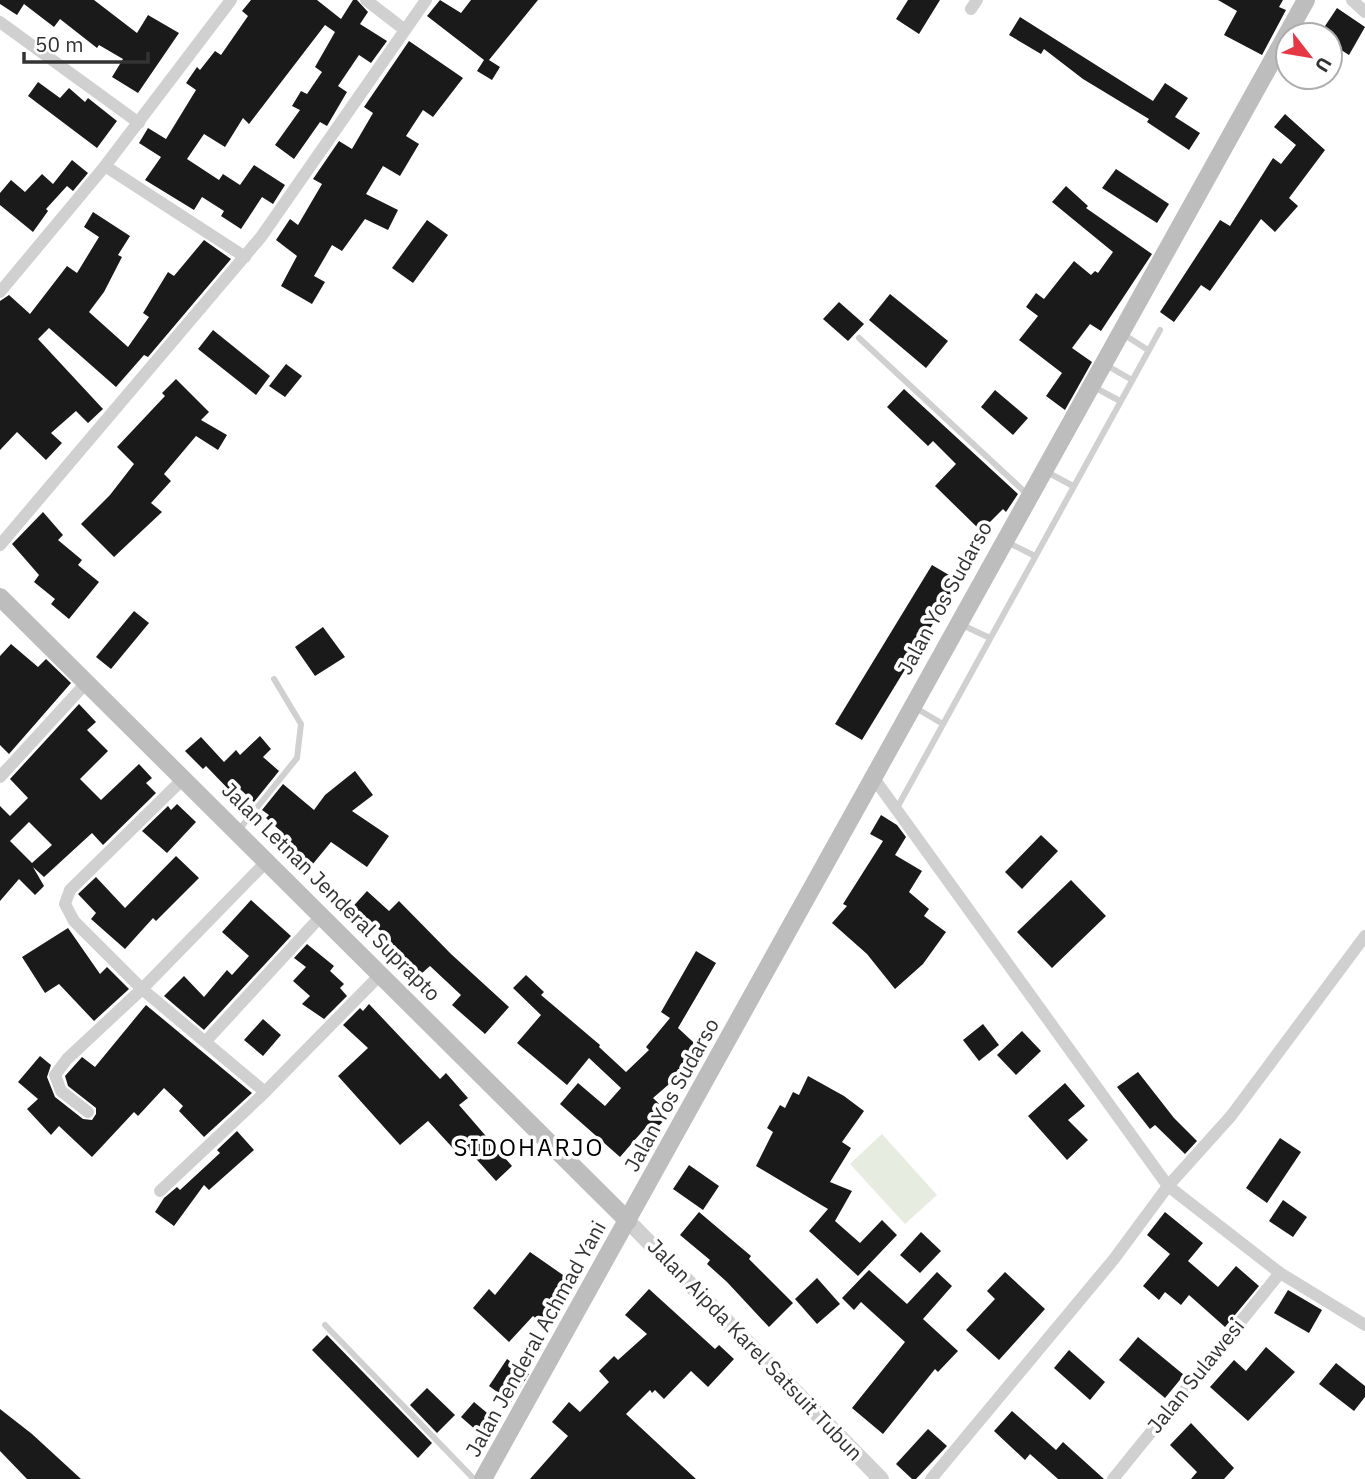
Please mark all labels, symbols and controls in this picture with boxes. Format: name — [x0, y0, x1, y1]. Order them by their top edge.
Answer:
scale bar — [24, 21, 149, 65]
north arrow — [1274, 21, 1344, 91]
text: 50 m — [35, 30, 84, 58]
text: U — [1310, 53, 1337, 77]
street label: Jalan Yos Sudarso — [890, 516, 998, 679]
street label: Jalan Letnan Jenderal Suprapto — [216, 776, 447, 1007]
street label: Jalan Yos Sudarso — [617, 1013, 725, 1176]
district label: SIDOHARJO — [453, 1131, 605, 1163]
street label: Jalan Jenderal Achmad Yani — [459, 1216, 612, 1461]
street label: Jalan Aipda Karel Satsuit Tubun — [642, 1232, 869, 1466]
street label: Jalan Sulawesi — [1140, 1312, 1250, 1438]

